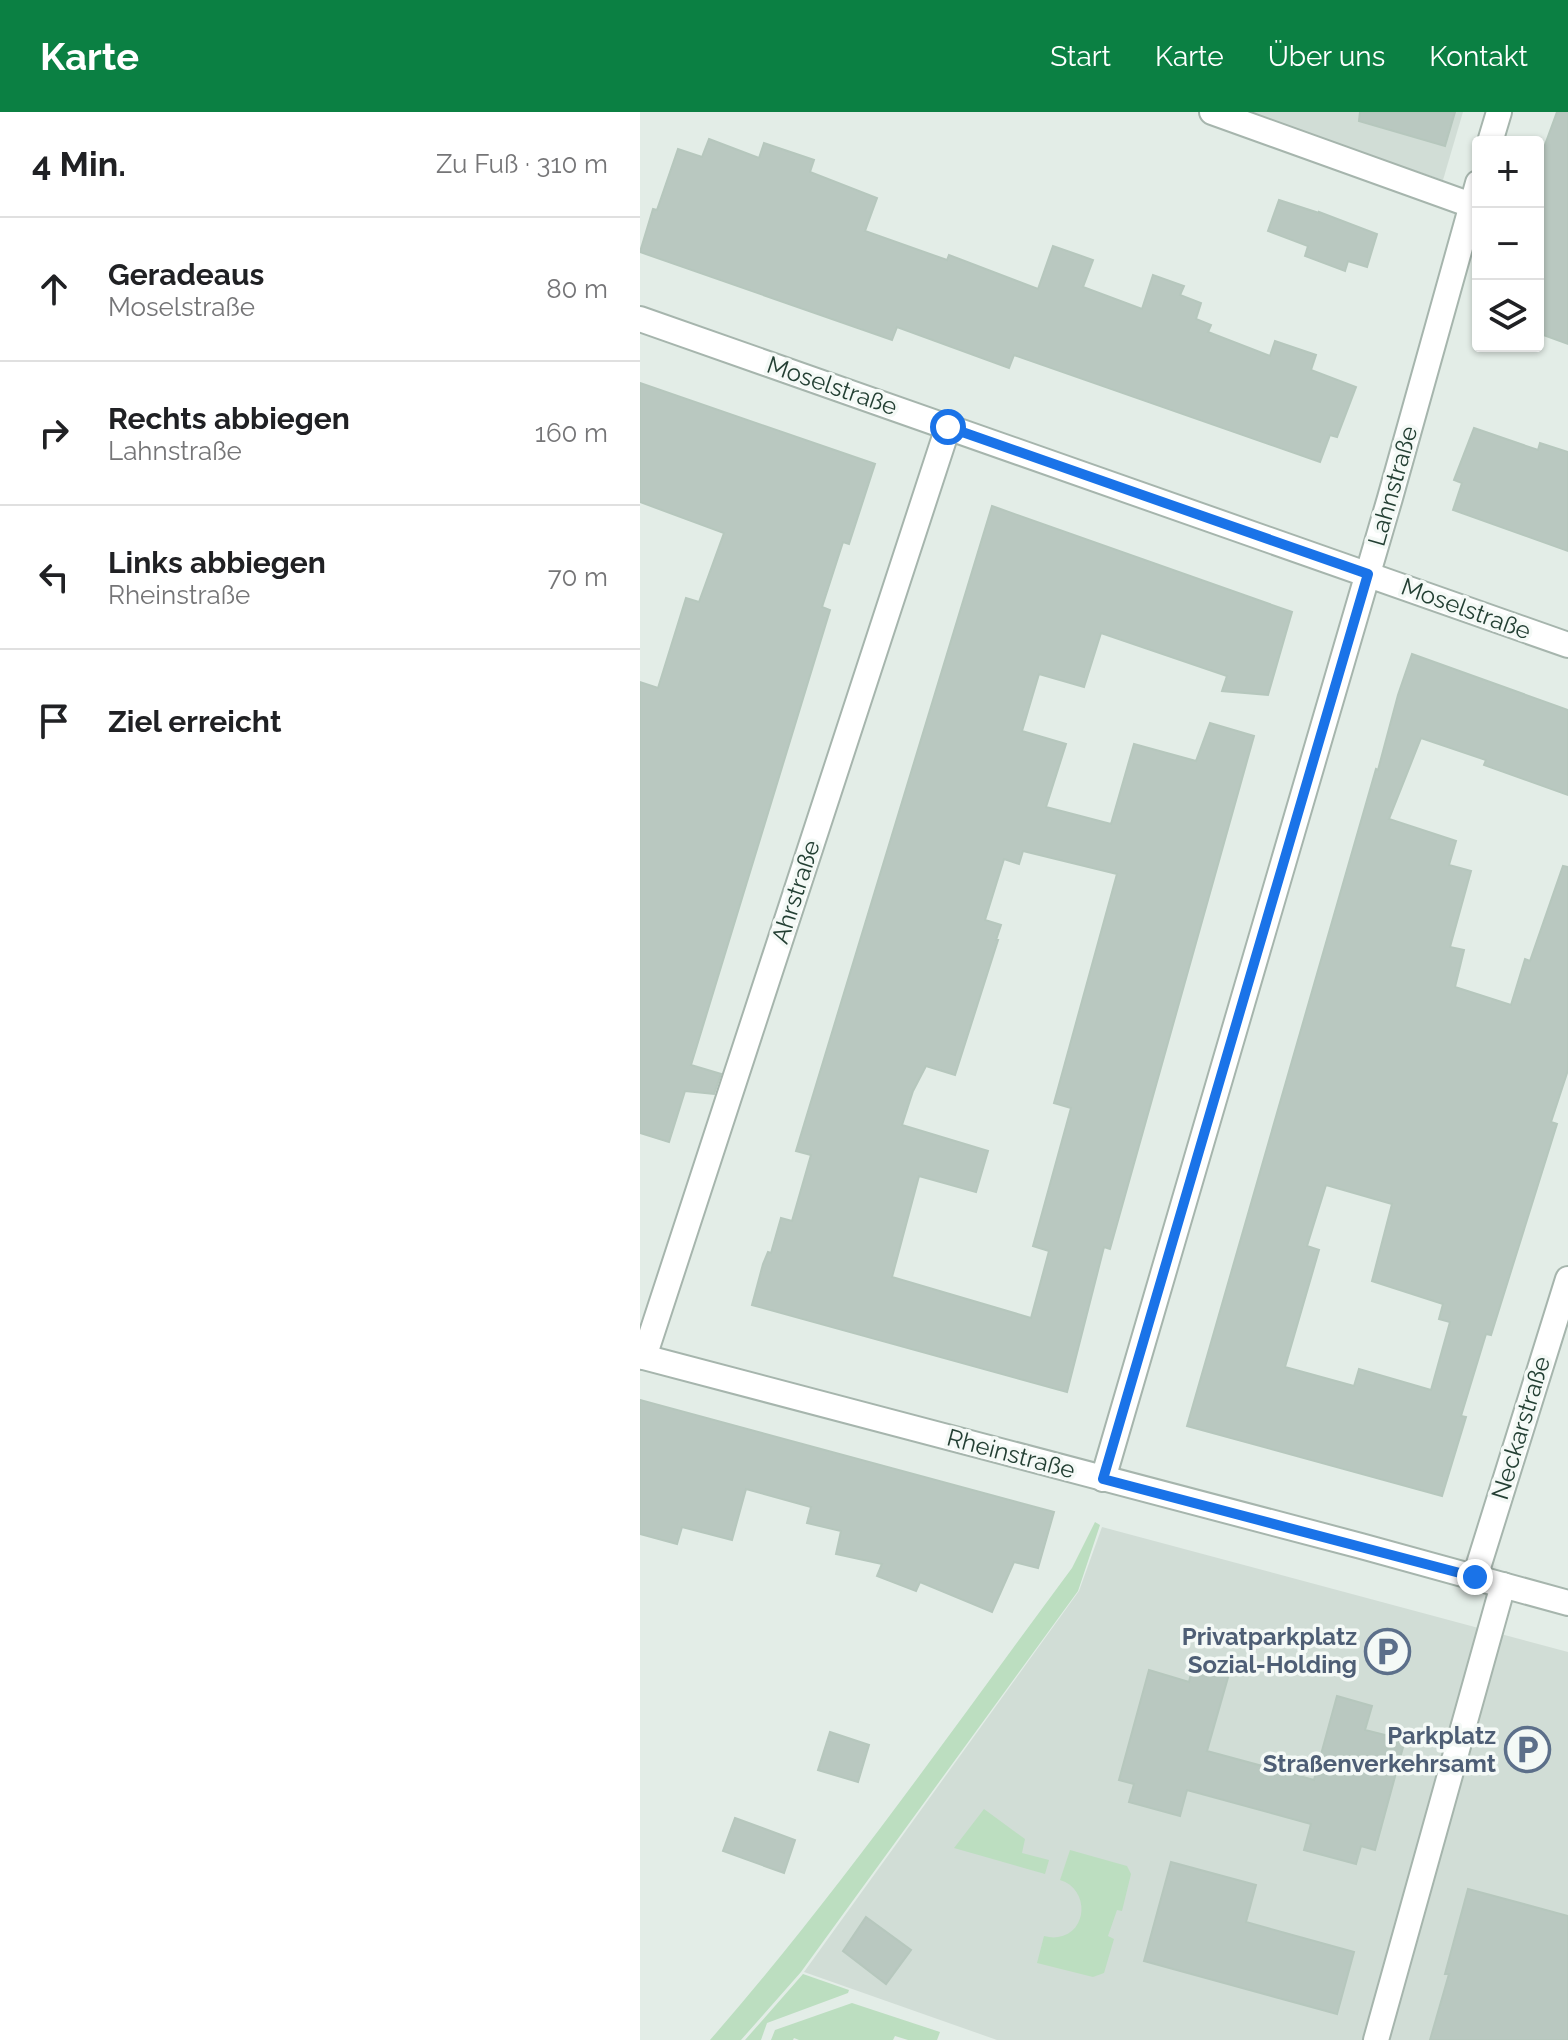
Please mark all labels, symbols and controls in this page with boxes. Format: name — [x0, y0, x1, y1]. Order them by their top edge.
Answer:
text: Karte — [40, 34, 139, 79]
text: Start — [1050, 40, 1111, 73]
text: Karte — [1155, 40, 1224, 73]
text: Über uns — [1268, 40, 1385, 73]
text: Kontakt — [1429, 40, 1528, 73]
map controls — [1472, 136, 1544, 352]
button: + — [1472, 136, 1544, 208]
text: 4 Min. — [32, 144, 126, 184]
text: Zu Fuß · 310 m — [436, 149, 608, 179]
button: − — [1472, 208, 1544, 280]
text: Geradeaus — [108, 257, 264, 292]
icon: ahead — [32, 267, 76, 311]
text: 80 m — [546, 274, 608, 304]
button: layers — [1472, 280, 1544, 352]
text: Moselstraße — [108, 292, 255, 322]
street label: Moselstraße — [763, 350, 901, 421]
text: Rechts abbiegen — [108, 401, 350, 436]
route start — [930, 409, 966, 445]
icon: right — [32, 411, 76, 455]
text: 160 m — [535, 418, 608, 448]
street label: Lahnstraße — [1362, 423, 1423, 549]
text: Lahnstraße — [108, 436, 242, 466]
text: Links abbiegen — [108, 545, 326, 580]
icon: left — [32, 555, 76, 599]
text: 70 m — [548, 562, 608, 592]
street label: Moselstraße — [1397, 572, 1535, 645]
text: Rheinstraße — [108, 580, 250, 610]
icon: arrive — [32, 699, 76, 743]
text: Ziel erreicht — [108, 704, 281, 739]
street label: Ahrstraße — [765, 836, 826, 947]
street label: Neckarstraße — [1485, 1353, 1556, 1503]
street label: Rheinstraße — [944, 1423, 1078, 1485]
route end — [1457, 1559, 1493, 1595]
place label: Privatparkplatz Sozial-Holding — [1182, 1622, 1357, 1679]
parking icon: Privatparkplatz Sozial-Holding — [1364, 1627, 1412, 1675]
place label: Parkplatz Straßenverkehrsamt — [1263, 1721, 1496, 1778]
parking icon: Parkplatz Straßenverkehrsamt — [1503, 1726, 1551, 1774]

